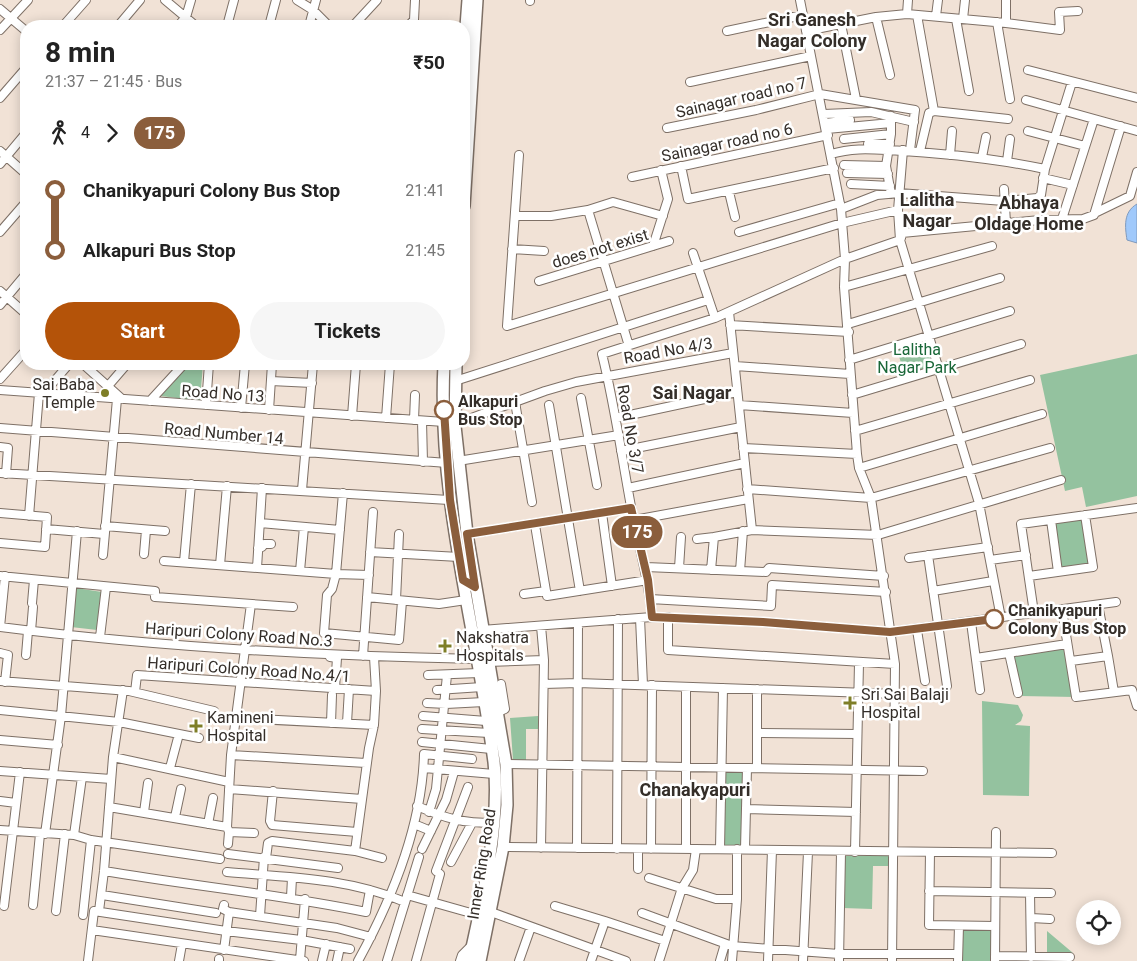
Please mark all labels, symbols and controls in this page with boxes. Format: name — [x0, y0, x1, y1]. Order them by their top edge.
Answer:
district label: Sri Ganesh Nagar Colony — [757, 9, 868, 51]
text: 8 min — [45, 36, 115, 69]
text: ₹50 — [413, 51, 445, 74]
text: 21:37 – 21:45 · Bus — [45, 72, 182, 91]
street label: Sainagar road no 7 — [674, 73, 808, 122]
icon: walk — [45, 119, 73, 147]
icon: forward — [98, 119, 126, 147]
street label: Sainagar road no 6 — [660, 119, 794, 166]
text: 175 — [144, 122, 175, 143]
text: 4 — [81, 123, 90, 142]
text: Chanikyapuri Colony Bus Stop — [83, 179, 340, 202]
text: 21:41 — [405, 181, 445, 200]
district label: Lalitha Nagar — [900, 189, 955, 231]
district label: Abhaya Oldage Home — [974, 192, 1084, 234]
street label: does not exist — [550, 225, 651, 272]
text: Alkapuri Bus Stop — [83, 239, 236, 262]
text: 21:45 — [405, 241, 445, 260]
button: Start — [45, 302, 240, 360]
button: Tickets — [250, 302, 445, 360]
street label: Road No 4/3 — [622, 333, 714, 368]
park label: Lalitha Nagar Park — [877, 340, 958, 377]
place label: Sai Baba Temple — [33, 375, 95, 412]
street label: Road No 13 — [181, 381, 265, 406]
district label: Sai Nagar — [653, 382, 732, 403]
street label: Road No 3/7 — [613, 383, 648, 475]
marker: Sai Baba Temple — [99, 387, 111, 399]
place label: Alkapuri Bus Stop — [458, 392, 522, 429]
marker: Alkapuri Bus Stop — [434, 400, 454, 420]
street label: Road Number 14 — [163, 419, 284, 448]
line badge: 175 — [608, 516, 666, 548]
text: 175 — [622, 521, 652, 542]
place label: Chanikyapuri Colony Bus Stop — [1008, 601, 1126, 638]
marker: Chanikyapuri Colony Bus Stop — [984, 609, 1004, 629]
street label: Haripuri Colony Road No.3 — [145, 618, 333, 651]
place label: Nakshatra Hospitals — [456, 628, 529, 665]
marker: Nakshatra Hospitals — [438, 639, 452, 653]
street label: Haripuri Colony Road No.4/1 — [147, 653, 351, 686]
place label: Sri Sai Balaji Hospital — [861, 685, 949, 722]
marker: Sri Sai Balaji Hospital — [843, 696, 857, 710]
place label: Kamineni Hospital — [207, 708, 274, 745]
marker: Kamineni Hospital — [189, 719, 203, 733]
district label: Chanakyapuri — [640, 779, 750, 800]
street label: Inner Ring Road — [463, 807, 500, 921]
map controls — [1076, 900, 1121, 945]
button: locate — [1076, 900, 1121, 945]

